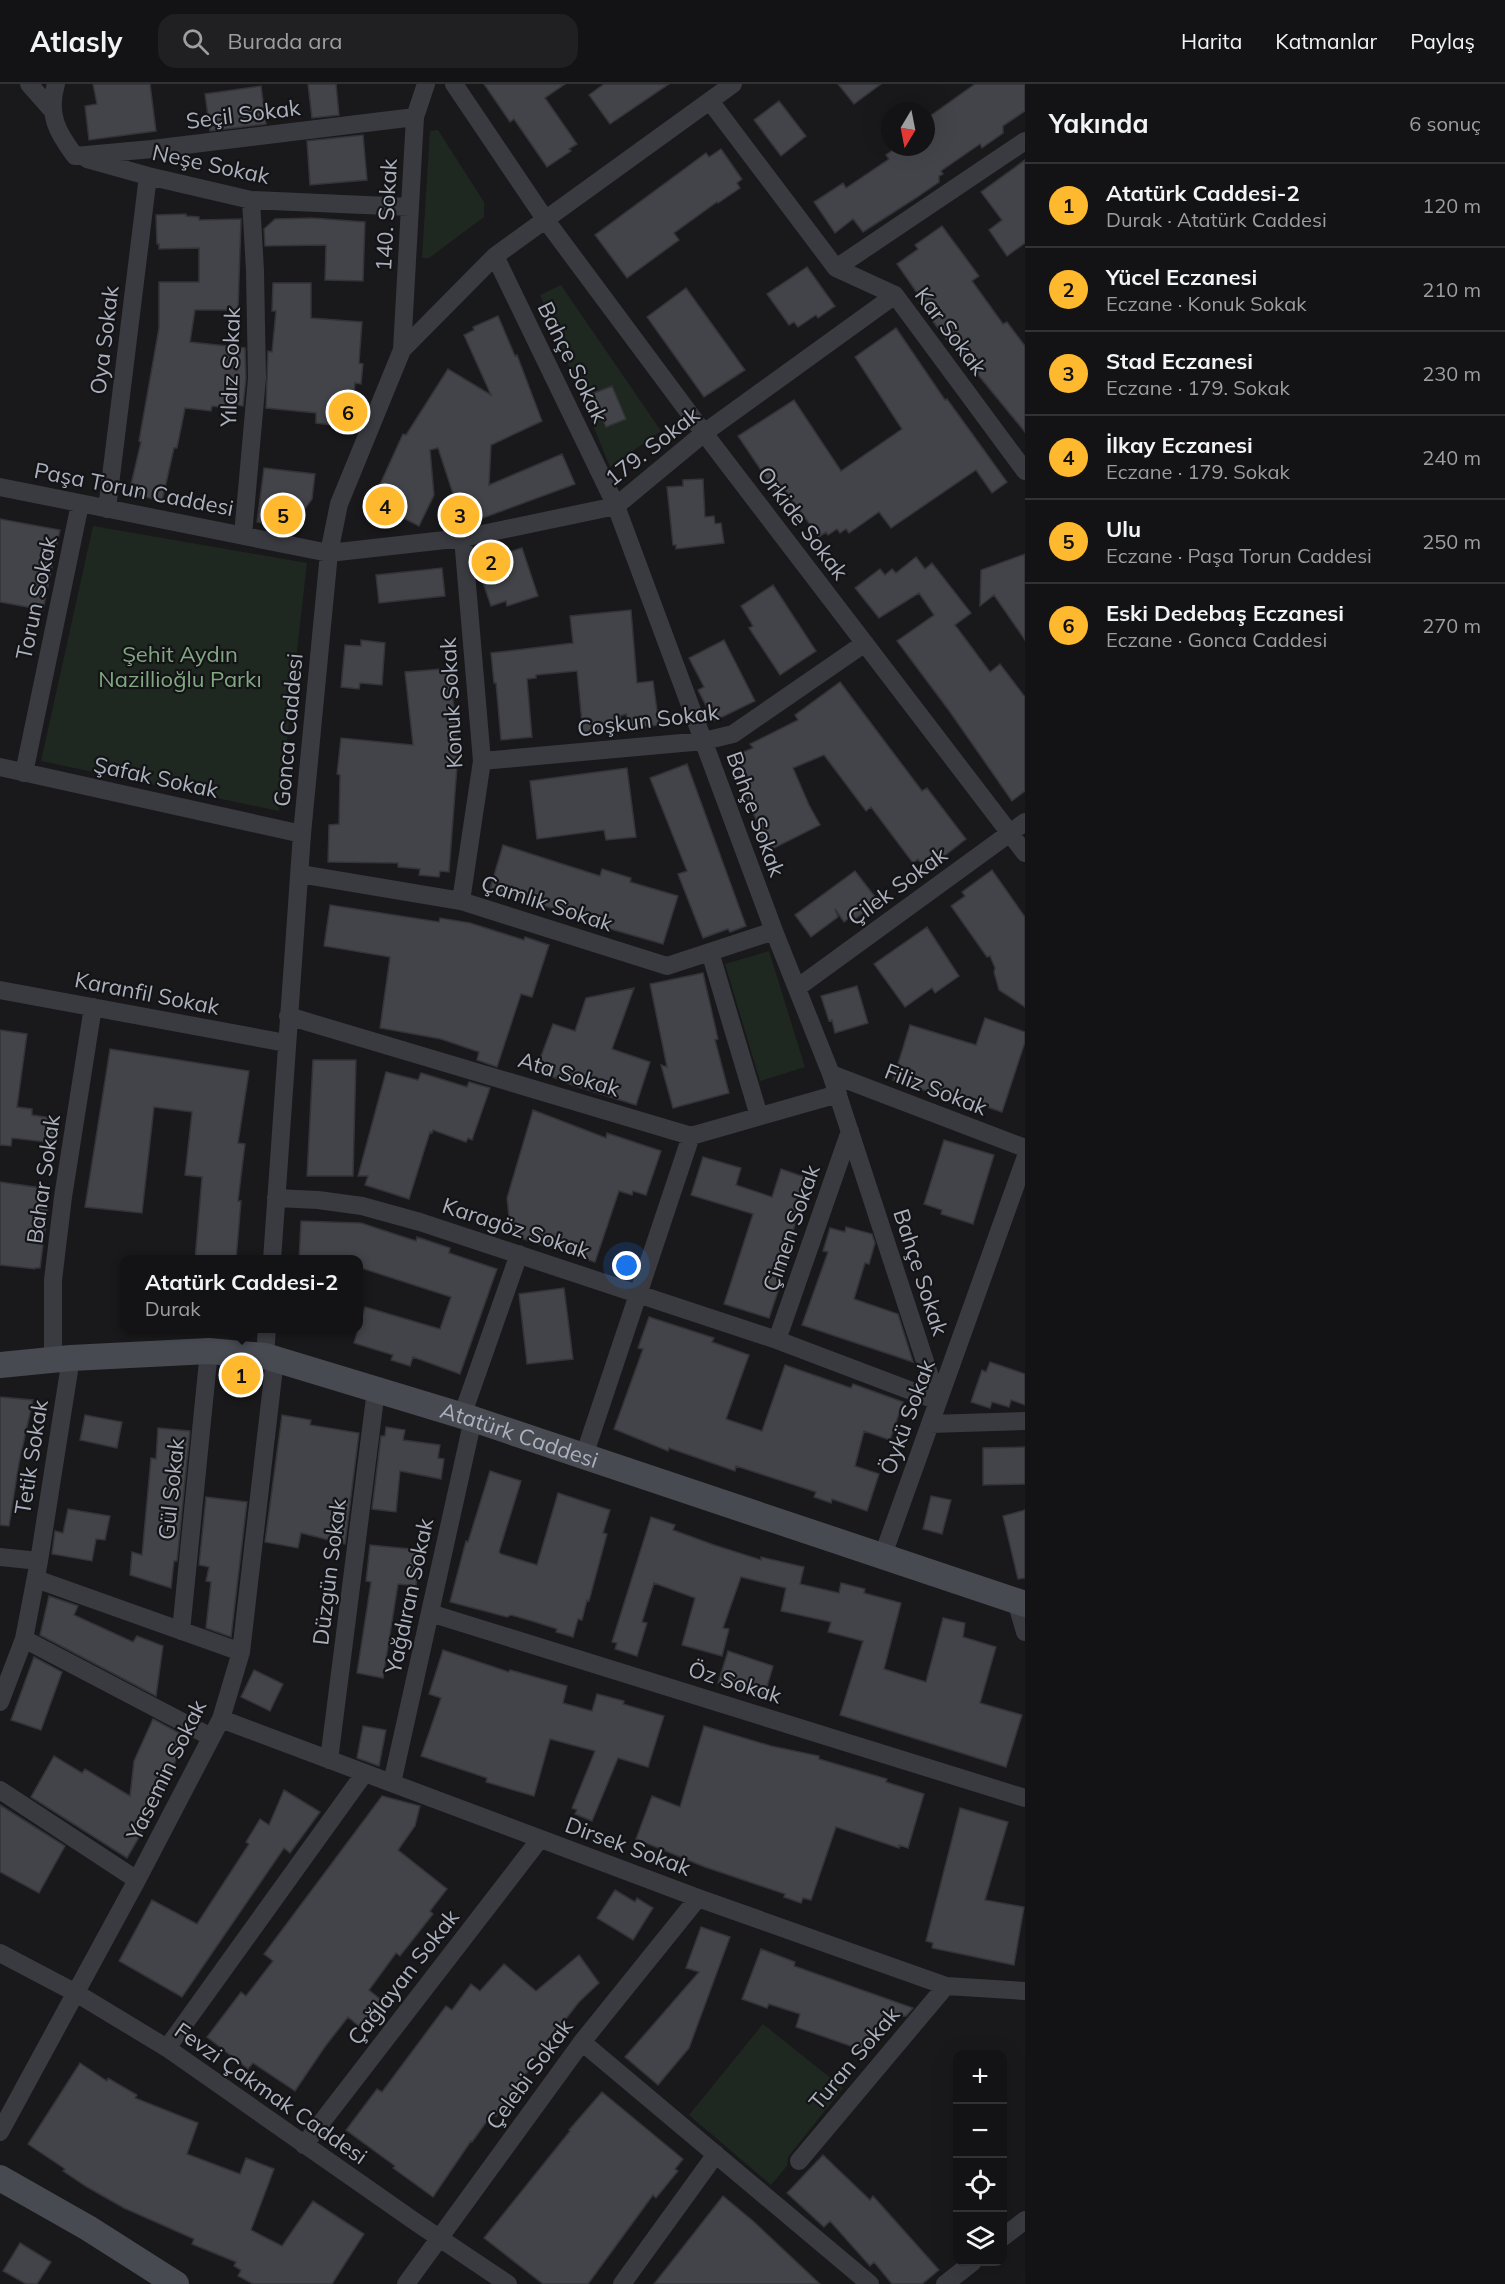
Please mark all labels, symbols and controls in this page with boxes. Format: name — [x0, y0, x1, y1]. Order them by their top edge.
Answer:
search box — [158, 14, 578, 68]
text: Atlasly — [30, 24, 122, 59]
icon: search — [179, 25, 212, 58]
text: Burada ara — [227, 27, 343, 55]
text: Harita — [1181, 28, 1242, 54]
text: Katmanlar — [1275, 28, 1377, 54]
text: Paylaş — [1410, 28, 1475, 54]
street label: Seçil Sokak — [184, 93, 302, 135]
north arrow — [881, 102, 935, 156]
text: Yakında — [1049, 107, 1149, 140]
text: 6 sonuç — [1409, 111, 1481, 136]
street label: Neşe Sokak — [150, 138, 273, 190]
street label: 140. Sokak — [369, 157, 403, 272]
text: Atatürk Caddesi-2 — [1106, 179, 1300, 207]
text: 1 — [1063, 193, 1075, 218]
text: 120 m — [1422, 193, 1481, 218]
text: Durak · Atatürk Caddesi — [1106, 207, 1327, 232]
text: Yücel Eczanesi — [1106, 263, 1257, 291]
text: 2 — [1063, 277, 1075, 302]
text: 210 m — [1422, 277, 1481, 302]
street label: Kar Sokak — [909, 281, 994, 381]
street label: Oya Sokak — [83, 283, 125, 396]
text: Eczane · Konuk Sokak — [1106, 291, 1307, 316]
street label: Bahçe Sokak — [532, 297, 615, 428]
street label: Yıldız Sokak — [214, 306, 246, 428]
text: Stad Eczanesi — [1106, 347, 1253, 375]
text: 3 — [1063, 361, 1075, 386]
text: 230 m — [1422, 361, 1481, 386]
text: Eczane · 179. Sokak — [1106, 375, 1290, 400]
pin: 6 — [328, 390, 368, 434]
street label: 179. Sokak — [599, 400, 705, 492]
text: İlkay Eczanesi — [1106, 431, 1253, 459]
text: 4 — [1063, 445, 1075, 470]
text: 240 m — [1422, 445, 1481, 470]
street label: Paşa Torun Caddesi — [32, 456, 236, 522]
text: Eczane · 179. Sokak — [1106, 459, 1290, 484]
street label: Orkide Sokak — [751, 461, 855, 586]
pin: 4 — [366, 484, 404, 528]
pin: 5 — [264, 492, 302, 538]
pin: 3 — [440, 492, 480, 538]
text: Ulu — [1106, 515, 1141, 543]
text: 5 — [1063, 529, 1075, 554]
text: 250 m — [1422, 529, 1481, 554]
street label: Torun Sokak — [9, 533, 63, 662]
pin: 2 — [472, 540, 510, 584]
text: Eczane · Paşa Torun Caddesi — [1106, 543, 1372, 568]
text: Eski Dedebaş Eczanesi — [1106, 599, 1344, 627]
text: 6 — [1063, 613, 1075, 638]
text: 270 m — [1422, 613, 1481, 638]
text: Eczane · Gonca Caddesi — [1106, 627, 1327, 652]
street label: Konuk Sokak — [434, 636, 468, 769]
park label: Şehit Aydın Nazillioğlu Parkı — [98, 640, 262, 693]
street label: Gonca Caddesi — [267, 652, 309, 808]
street label: Coşkun Sokak — [576, 697, 721, 743]
street label: Bahçe Sokak — [720, 747, 792, 881]
street label: Şafak Sokak — [91, 750, 221, 804]
street label: Çilek Sokak — [842, 840, 953, 932]
street label: Çamlık Sokak — [478, 869, 617, 938]
street label: Karanfil Sokak — [72, 965, 222, 1021]
street label: Ata Sokak — [515, 1045, 624, 1103]
street label: Filiz Sokak — [881, 1057, 992, 1122]
street label: Bahar Sokak — [20, 1112, 66, 1245]
street label: Çimen Sokak — [756, 1160, 826, 1295]
street label: Karagöz Sokak — [439, 1191, 594, 1265]
street label: Bahçe Sokak — [887, 1205, 955, 1339]
your location — [612, 1251, 641, 1280]
popup — [120, 1255, 363, 1333]
text: Atatürk Caddesi-2 — [145, 1268, 338, 1296]
text: Durak — [145, 1296, 201, 1321]
pin: 1 — [222, 1352, 260, 1398]
street label: Öykü Sokak — [873, 1355, 941, 1478]
street label: Atatürk Caddesi — [437, 1396, 602, 1474]
street label: Tetik Sokak — [8, 1397, 54, 1516]
street label: Gül Sokak — [152, 1436, 190, 1541]
street label: Düzgün Sokak — [306, 1497, 352, 1647]
street label: Yağdıran Sokak — [379, 1515, 439, 1677]
street label: Öz Sokak — [685, 1655, 786, 1710]
street label: Yasemin Sokak — [119, 1695, 212, 1846]
street label: Dirsek Sokak — [561, 1810, 695, 1882]
street label: Çağlayan Sokak — [341, 1903, 465, 2051]
street label: Turan Sokak — [803, 2000, 906, 2115]
street label: Çelebi Sokak — [480, 2013, 579, 2135]
street label: Fevzi Çakmak Caddesi — [169, 2016, 373, 2170]
map controls — [953, 2050, 1007, 2266]
button: + — [953, 2050, 1007, 2104]
button: − — [953, 2104, 1007, 2158]
button: locate — [953, 2158, 1007, 2212]
button: layers — [953, 2212, 1007, 2266]

